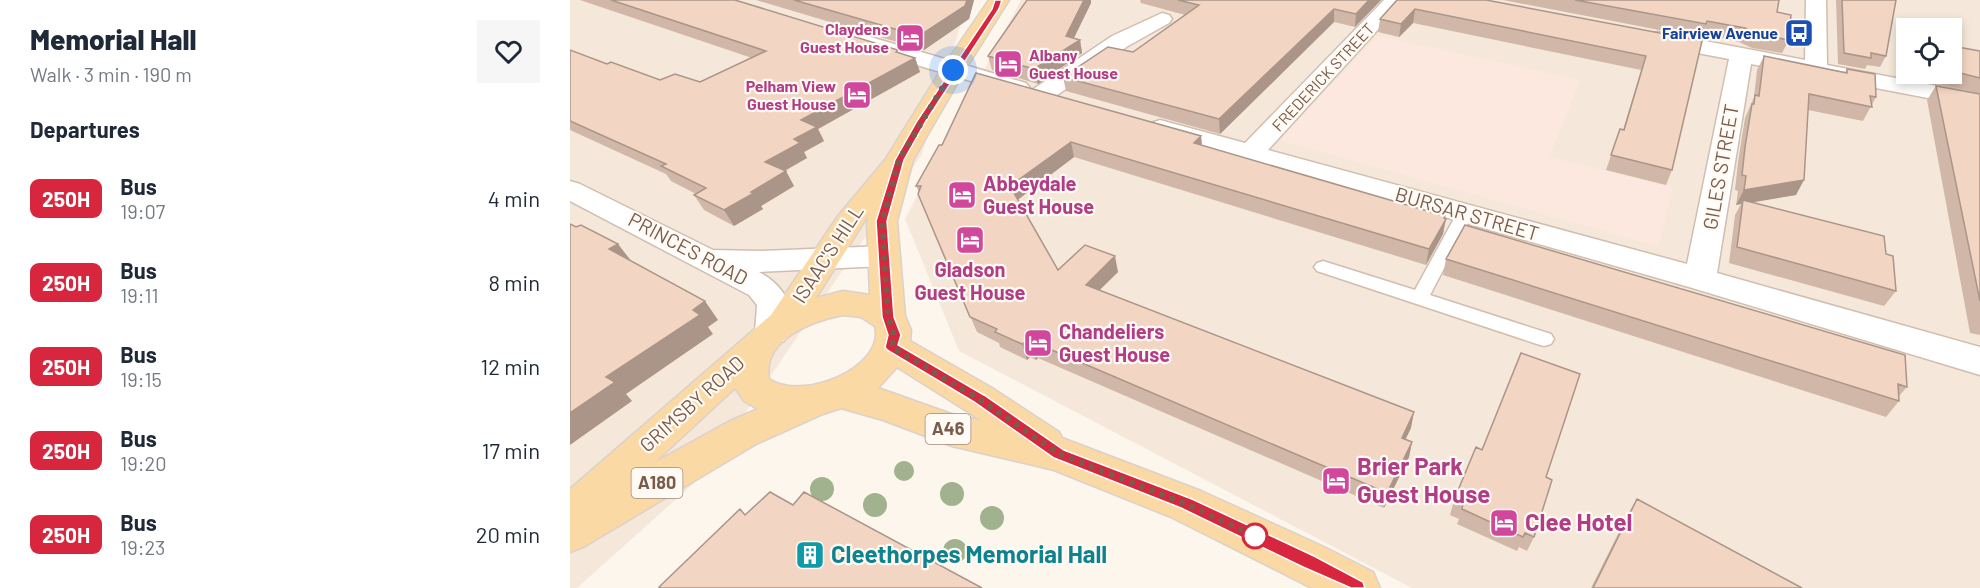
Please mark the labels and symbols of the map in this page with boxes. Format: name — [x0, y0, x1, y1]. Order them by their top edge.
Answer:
bus stop icon: Fairview Avenue — [1783, 17, 1815, 49]
place label: Claydens Guest House — [800, 19, 889, 56]
street label: FREDERICK STREET — [1268, 19, 1378, 135]
hotel icon: Claydens Guest House — [894, 22, 926, 54]
place label: Fairview Avenue — [1662, 23, 1778, 42]
place label: Albany Guest House — [1029, 45, 1118, 82]
hotel icon: Albany Guest House — [992, 48, 1024, 80]
your location — [938, 55, 968, 85]
place label: Pelham View Guest House — [746, 76, 836, 113]
hotel icon: Pelham View Guest House — [841, 79, 873, 111]
street label: GILES STREET — [1697, 102, 1743, 231]
place label: Abbeydale Guest House — [983, 171, 1094, 218]
hotel icon: Abbeydale Guest House — [946, 179, 978, 211]
street label: BURSAR STREET — [1393, 181, 1542, 245]
street label: ISAAC'S HILL — [787, 200, 868, 307]
street label: PRINCES ROAD — [625, 207, 752, 290]
hotel icon: Gladson Guest House — [954, 224, 986, 256]
place label: Gladson Guest House — [914, 257, 1026, 304]
place label: Chandeliers Guest House — [1059, 319, 1170, 366]
hotel icon: Chandeliers Guest House — [1022, 327, 1054, 359]
street label: GRIMSBY ROAD — [634, 350, 749, 456]
road number: A46 — [926, 414, 970, 444]
place label: Brier Park Guest House — [1357, 451, 1490, 508]
hotel icon: Brier Park Guest House — [1320, 465, 1352, 497]
road number: A180 — [632, 468, 682, 498]
hotel icon: Clee Hotel — [1488, 507, 1520, 539]
place label: Clee Hotel — [1525, 507, 1632, 536]
unlabelled marker — [1242, 523, 1268, 549]
building icon: Cleethorpes Memorial Hall — [794, 539, 826, 571]
place label: Cleethorpes Memorial Hall — [831, 539, 1107, 568]

